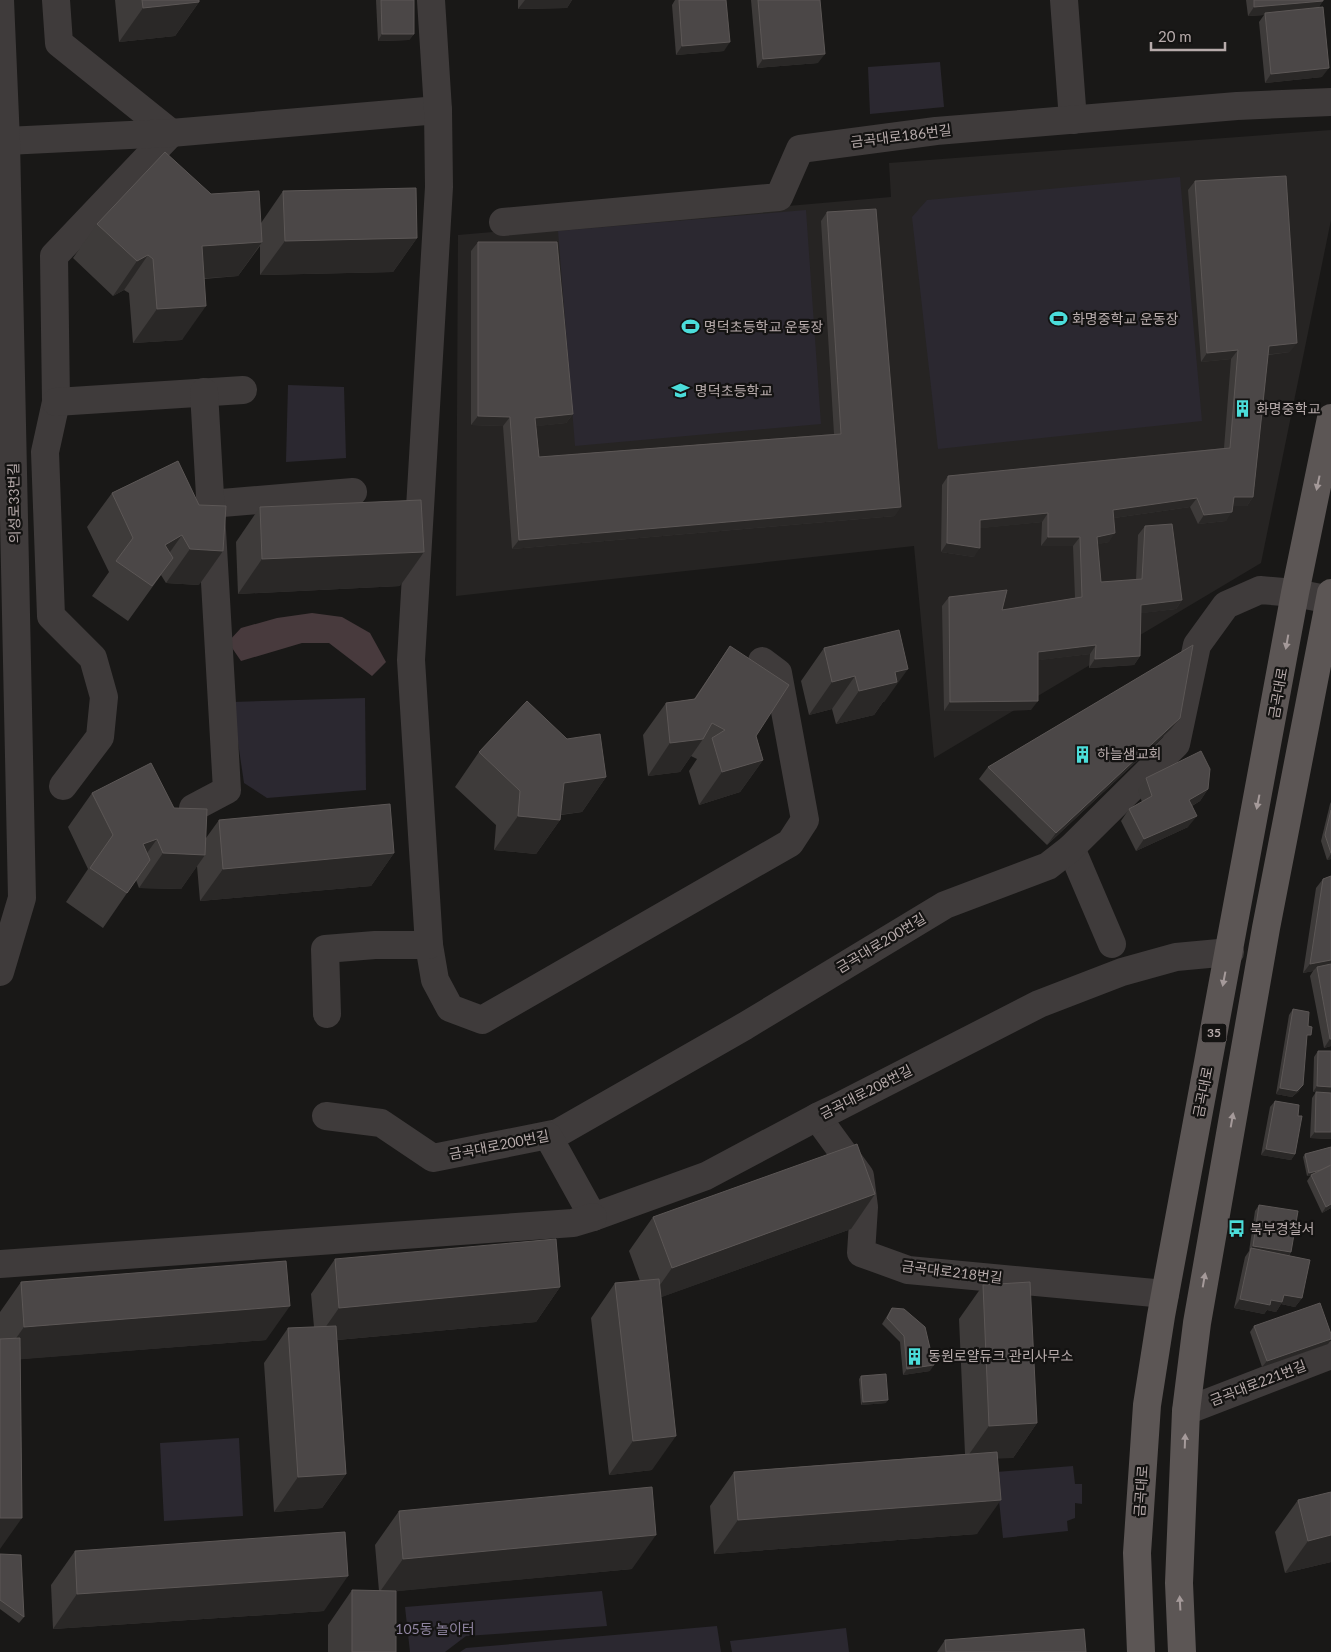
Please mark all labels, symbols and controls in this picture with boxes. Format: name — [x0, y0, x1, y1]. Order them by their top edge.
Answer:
scale bar — [1151, 20, 1225, 52]
text: 20 m — [1158, 27, 1192, 45]
street label: 금곡대로186번길 — [849, 121, 952, 150]
sports icon: 화명중학교 운동장 — [1048, 309, 1068, 329]
place label: 화명중학교 운동장 — [1072, 310, 1179, 327]
sports icon: 명덕초등학교 운동장 — [680, 317, 700, 337]
place label: 명덕초등학교 운동장 — [704, 318, 824, 335]
school or university icon: 명덕초등학교 — [671, 381, 691, 401]
place label: 명덕초등학교 — [695, 382, 772, 399]
building icon: 화명중학교 — [1232, 399, 1252, 419]
place label: 화명중학교 — [1256, 400, 1321, 417]
street label: 의성로33번길 — [4, 463, 23, 543]
one-way arrow — [1314, 475, 1322, 490]
one-way arrow — [1282, 634, 1290, 650]
street label: 금곡대로 — [1265, 666, 1290, 720]
building icon: 하늘샘교회 — [1073, 744, 1093, 764]
place label: 하늘샘교회 — [1097, 745, 1161, 762]
one-way arrow — [1253, 794, 1261, 810]
street label: 금곡대로200번길 — [833, 909, 929, 976]
one-way arrow — [1220, 971, 1228, 987]
road number: 35 — [1202, 1024, 1226, 1042]
street label: 금곡대로208번길 — [817, 1061, 915, 1122]
street label: 금곡대로 — [1189, 1065, 1216, 1119]
one-way arrow — [1229, 1111, 1237, 1127]
street label: 금곡대로200번길 — [447, 1126, 550, 1163]
bus stop icon: 북부경찰서 — [1226, 1219, 1246, 1239]
place label: 북부경찰서 — [1250, 1220, 1314, 1237]
street label: 금곡대로218번길 — [901, 1257, 1004, 1286]
one-way arrow — [1201, 1271, 1209, 1287]
building icon: 동원로얄듀크 관리사무소 — [904, 1346, 924, 1366]
place label: 동원로얄듀크 관리사무소 — [928, 1347, 1073, 1364]
street label: 금곡대로221번길 — [1207, 1356, 1308, 1409]
one-way arrow — [1181, 1433, 1189, 1449]
street label: 금곡대로 — [1130, 1465, 1151, 1517]
one-way arrow — [1175, 1595, 1183, 1611]
park label: 105동 놀이터 — [395, 1620, 475, 1637]

